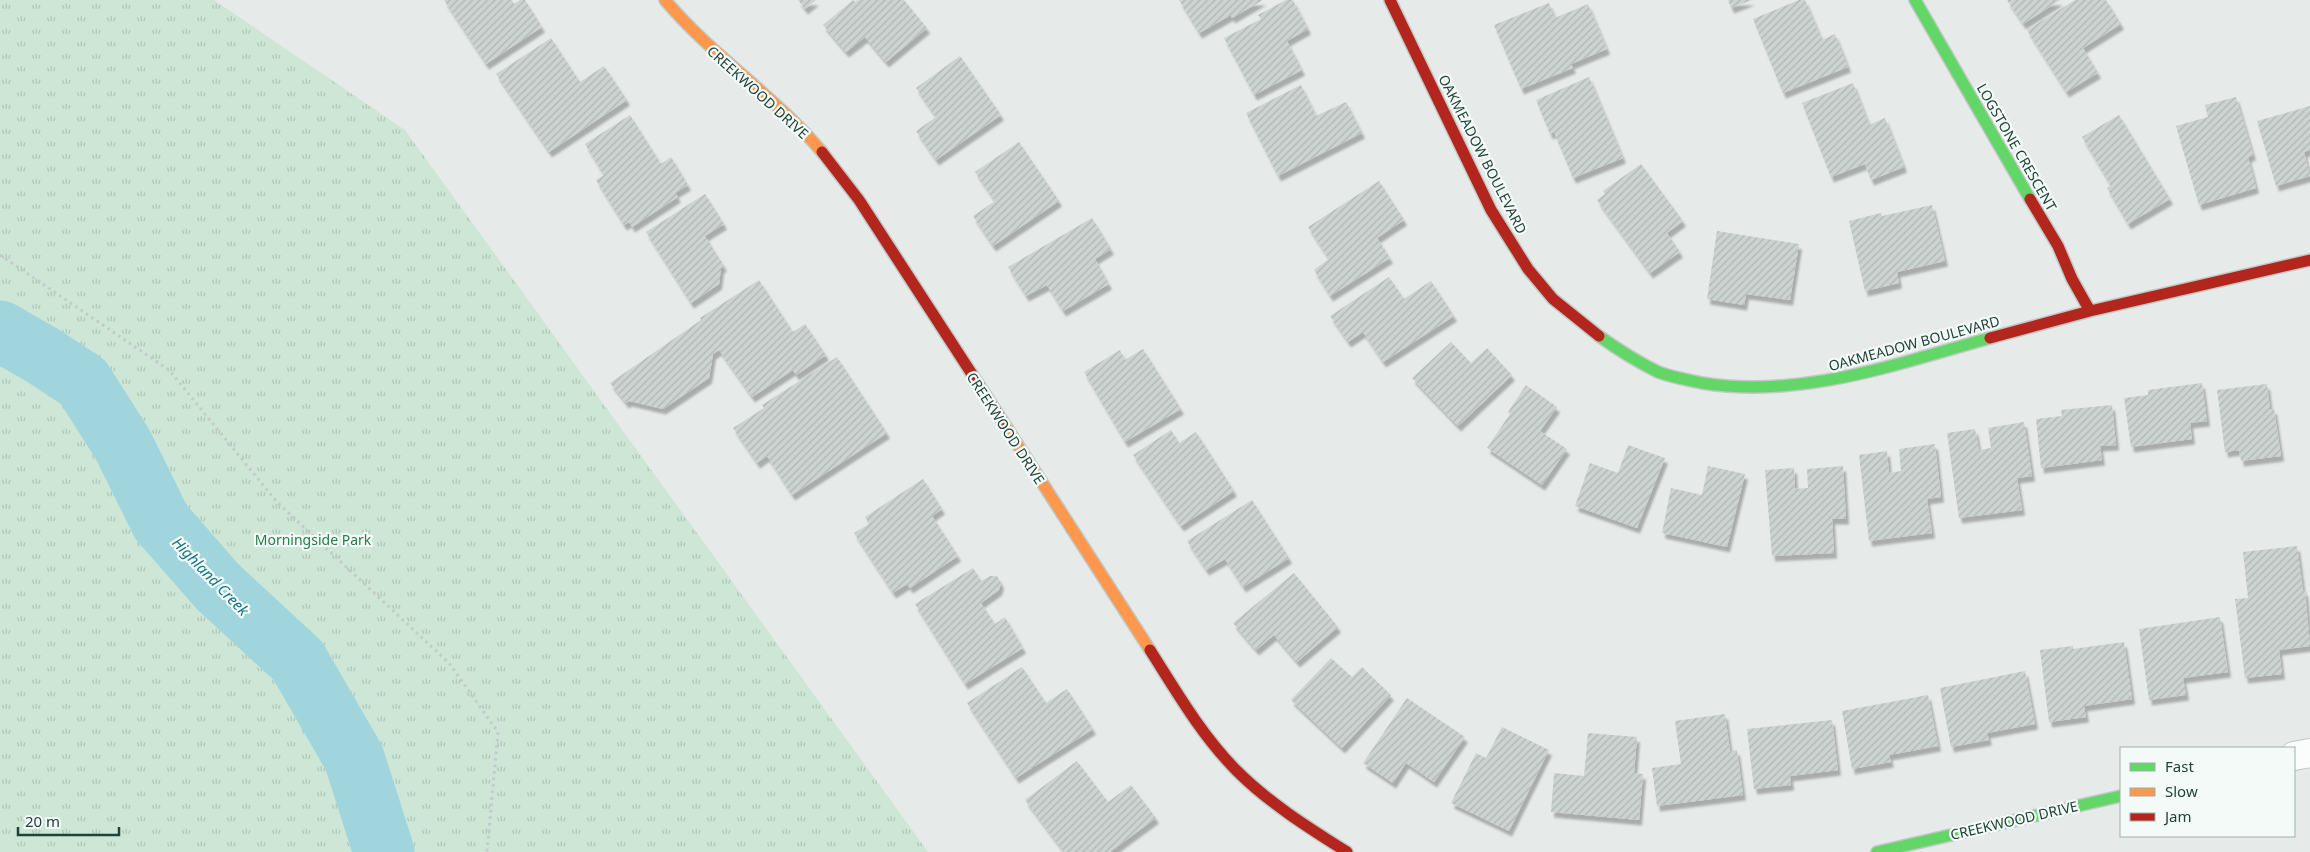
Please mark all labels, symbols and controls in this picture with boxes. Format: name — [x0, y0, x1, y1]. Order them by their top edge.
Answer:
street label: CREEKWOOD DRIVE — [703, 41, 813, 143]
street label: OAKMEADOW BOULEVARD — [1434, 71, 1532, 237]
street label: LOGSTONE CRESCENT — [1973, 80, 2061, 214]
street label: OAKMEADOW BOULEVARD — [1826, 311, 2002, 375]
street label: CREEKWOOD DRIVE — [963, 368, 1049, 488]
park label: Morningside Park — [255, 530, 372, 549]
water label: Highland Creek — [168, 532, 254, 620]
legend — [2120, 747, 2295, 837]
text: Fast — [2165, 756, 2194, 776]
text: Slow — [2165, 781, 2198, 801]
street label: CREEKWOOD DRIVE — [1948, 796, 2080, 844]
scale bar — [18, 804, 119, 836]
text: Jam — [2163, 806, 2192, 826]
text: 20 m — [25, 811, 60, 831]

